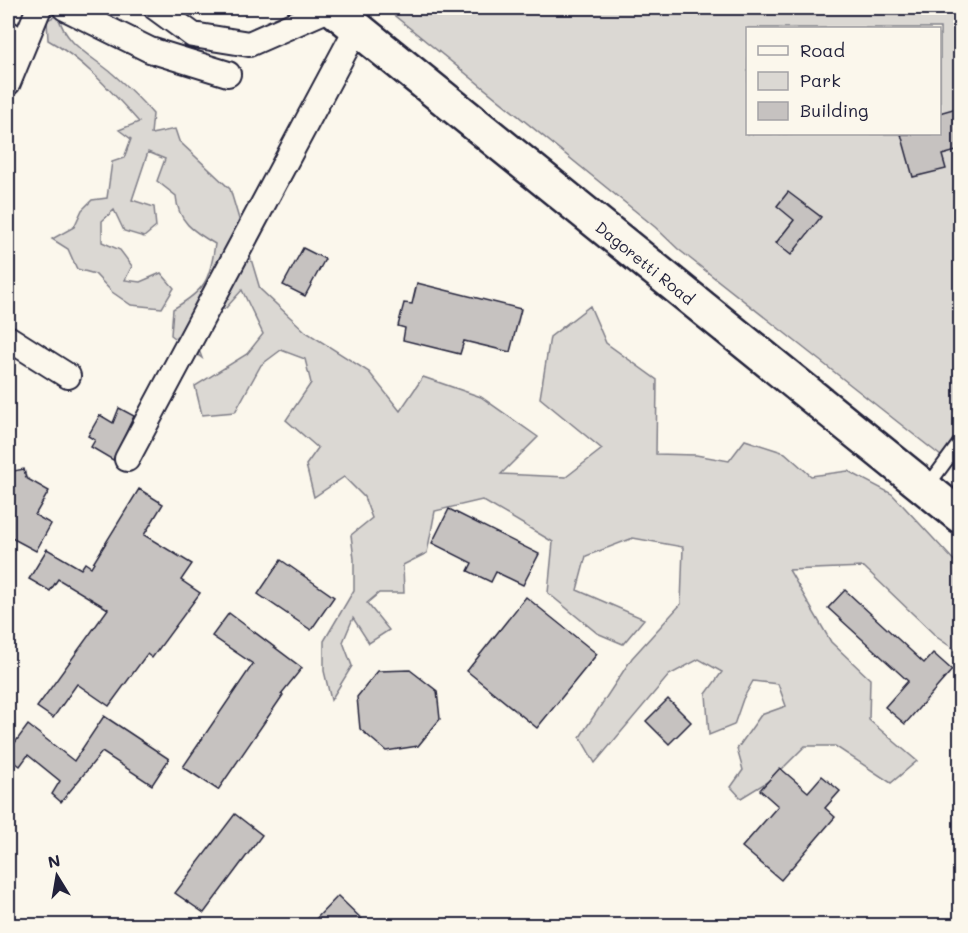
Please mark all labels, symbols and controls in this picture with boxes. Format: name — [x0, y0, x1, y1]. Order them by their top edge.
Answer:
legend — [746, 27, 941, 135]
text: Road — [800, 38, 845, 62]
text: Park — [800, 68, 841, 92]
text: Building — [800, 98, 868, 122]
street label: Dagoretti Road — [591, 216, 699, 309]
north arrow — [27, 846, 87, 906]
text: N — [46, 849, 62, 872]

